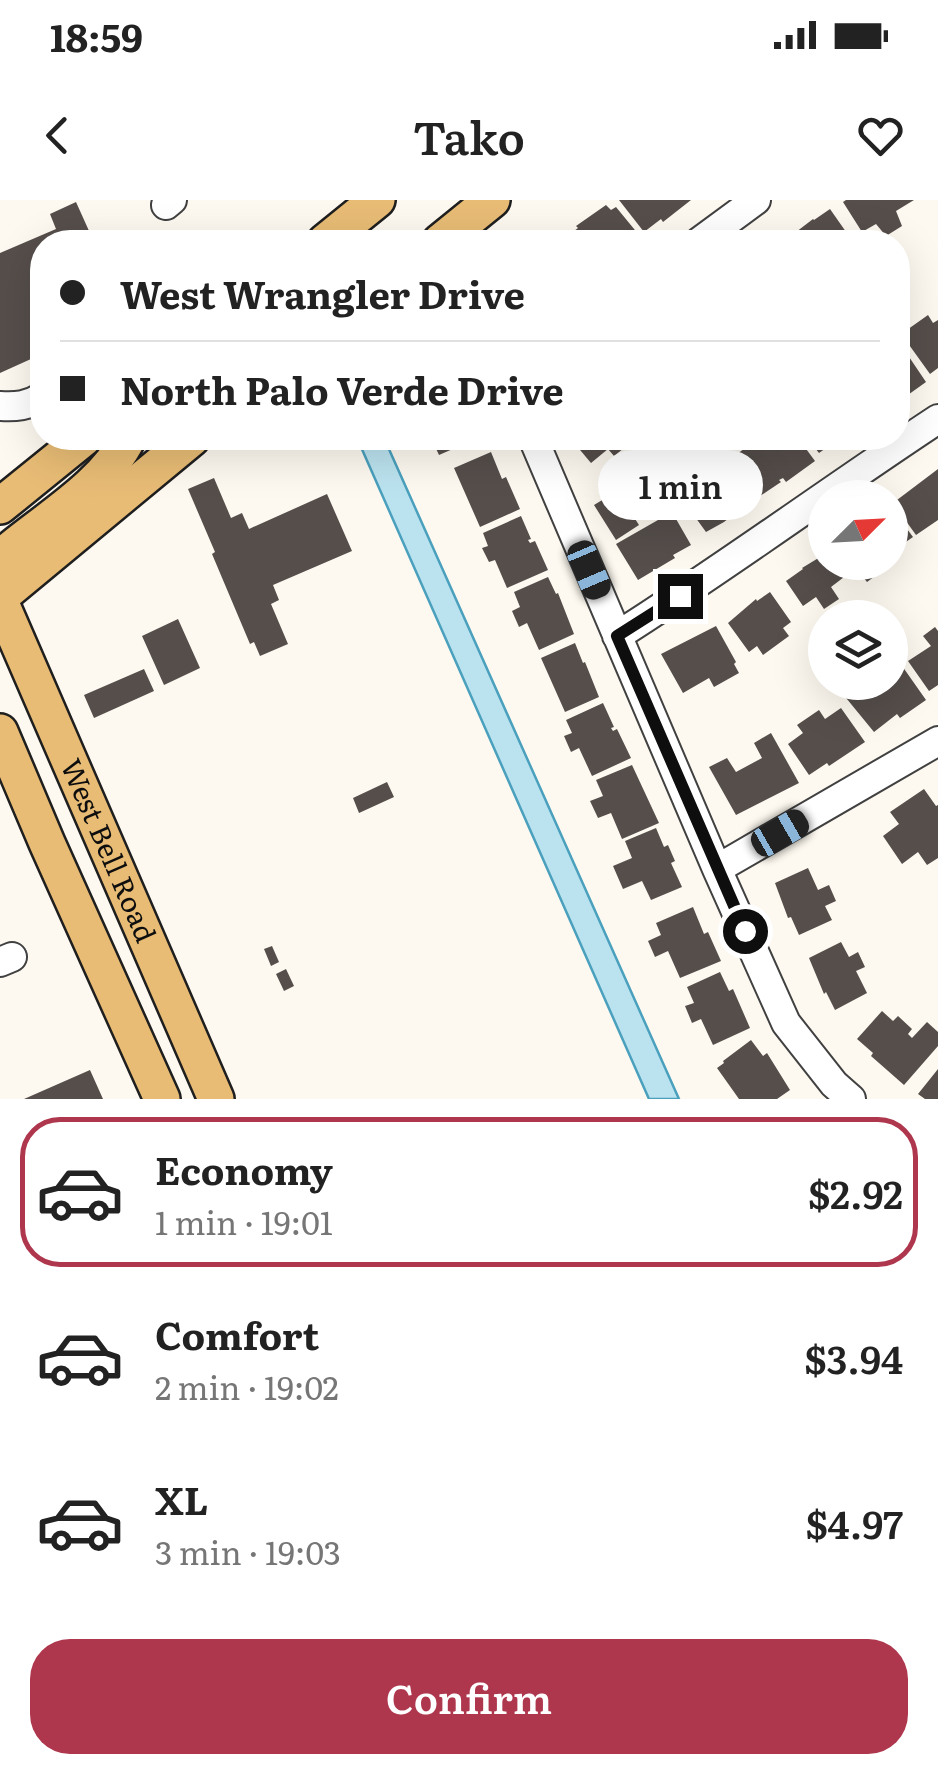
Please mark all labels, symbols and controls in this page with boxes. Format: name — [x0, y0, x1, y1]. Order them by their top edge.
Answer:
text: 18:59 — [50, 7, 143, 64]
text: Tako — [413, 102, 525, 169]
icon: back — [30, 108, 85, 163]
icon: heart — [853, 108, 908, 163]
text: West Wrangler Drive — [120, 264, 525, 321]
text: North Palo Verde Drive — [120, 360, 564, 417]
callout: 1 min — [598, 451, 762, 521]
text: 1 min — [638, 461, 723, 509]
north arrow — [808, 480, 908, 580]
map controls — [808, 480, 908, 700]
car — [563, 537, 615, 603]
route end — [658, 574, 703, 619]
button: layers — [808, 600, 908, 700]
street label: West Bell Road — [52, 751, 168, 948]
car — [747, 805, 813, 861]
route start — [723, 909, 768, 954]
text: Economy — [155, 1140, 333, 1197]
icon: car — [35, 1147, 125, 1237]
text: $2.92 — [808, 1164, 903, 1221]
text: 1 min · 19:01 — [155, 1197, 333, 1245]
text: Comfort — [155, 1305, 319, 1362]
icon: car — [35, 1312, 125, 1402]
text: $3.94 — [804, 1329, 903, 1386]
text: 2 min · 19:02 — [155, 1362, 339, 1410]
text: XL — [155, 1470, 208, 1527]
icon: car — [35, 1477, 125, 1567]
text: $4.97 — [805, 1494, 903, 1551]
text: 3 min · 19:03 — [155, 1527, 341, 1575]
button: Confirm — [30, 1639, 908, 1754]

